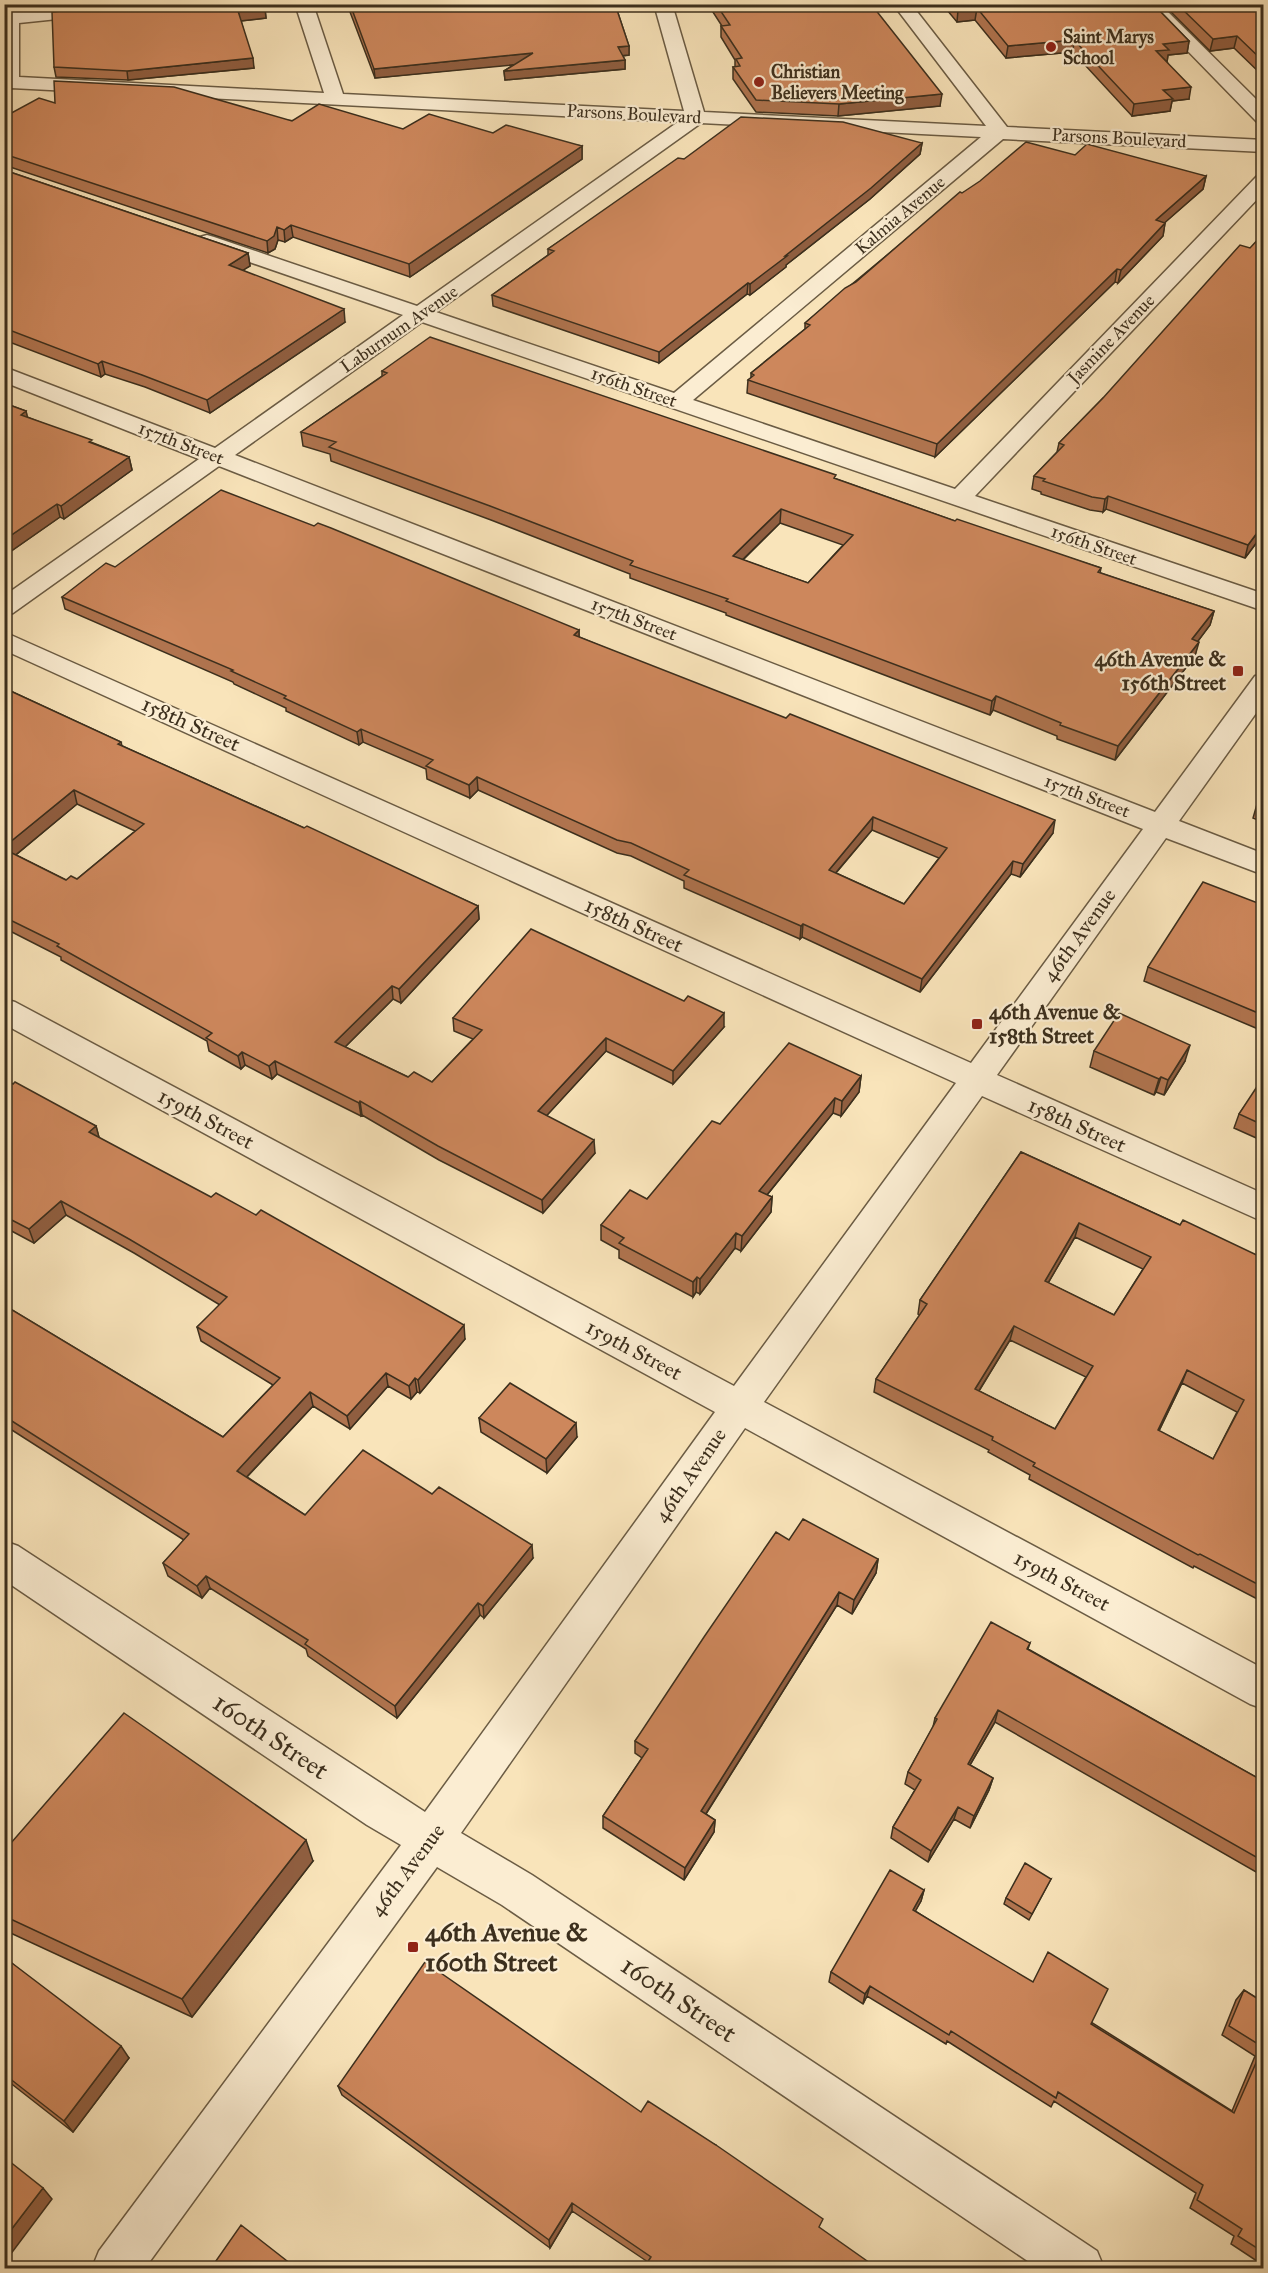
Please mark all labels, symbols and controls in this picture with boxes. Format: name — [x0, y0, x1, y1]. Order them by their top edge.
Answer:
place label: Saint Marys School — [1063, 26, 1154, 69]
marker: Saint Marys School — [1044, 40, 1058, 54]
place label: Christian Believers Meeting — [771, 61, 904, 105]
marker: Christian Believers Meeting — [752, 75, 766, 89]
street label: Parsons Boulevard — [566, 99, 702, 129]
street label: Parsons Boulevard — [1051, 123, 1187, 153]
street label: Kalmia Avenue — [850, 171, 950, 259]
street label: Laburnum Avenue — [336, 280, 462, 378]
street label: Jasmine Avenue — [1061, 290, 1160, 391]
street label: 156th Street — [588, 362, 681, 412]
street label: 157th Street — [135, 417, 228, 470]
street label: 156th Street — [1048, 520, 1141, 570]
street label: 157th Street — [588, 593, 681, 646]
place label: 46th Avenue & 156th Street — [1095, 646, 1227, 696]
marker: 46th Avenue & 156th Street — [1231, 664, 1245, 678]
street label: 158th Street — [138, 691, 245, 757]
street label: 157th Street — [1041, 770, 1134, 823]
street label: 46th Avenue — [1036, 883, 1122, 987]
street label: 158th Street — [581, 892, 688, 958]
place label: 46th Avenue & 158th Street — [989, 999, 1121, 1049]
marker: 46th Avenue & 158th Street — [970, 1017, 984, 1031]
street label: 159th Street — [154, 1083, 259, 1155]
street label: 158th Street — [1024, 1092, 1131, 1158]
street label: 159th Street — [582, 1314, 687, 1386]
street label: 46th Avenue — [648, 1423, 732, 1527]
street label: 159th Street — [1010, 1545, 1115, 1617]
street label: 160th Street — [207, 1686, 335, 1786]
street label: 46th Avenue — [364, 1818, 450, 1921]
place label: 46th Avenue & 160th Street — [425, 1916, 588, 1978]
marker: 46th Avenue & 160th Street — [406, 1940, 420, 1954]
street label: 160th Street — [615, 1949, 743, 2049]

